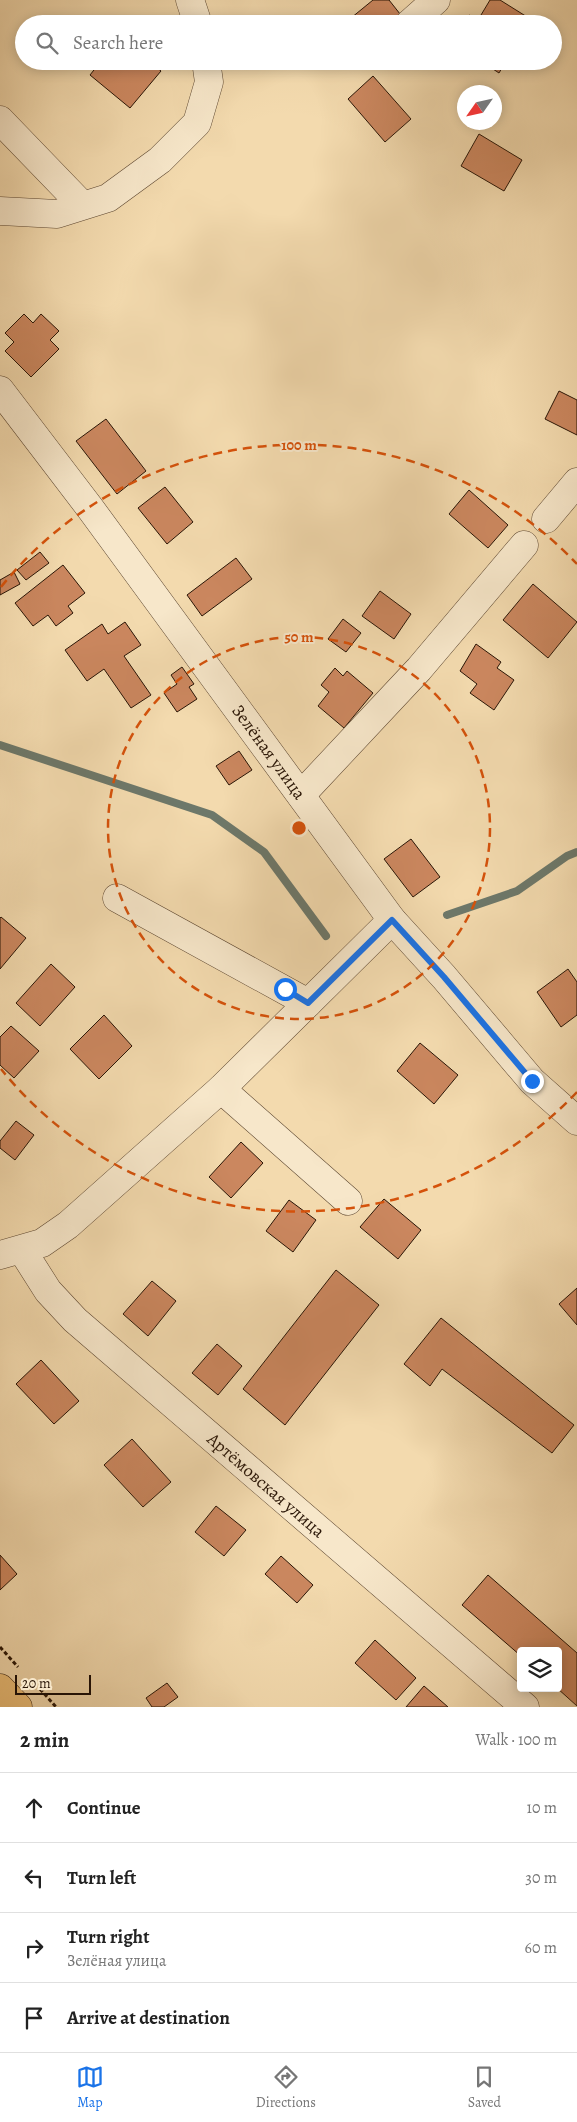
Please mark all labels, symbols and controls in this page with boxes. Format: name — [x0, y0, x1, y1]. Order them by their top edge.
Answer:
search box — [15, 15, 562, 70]
icon: search — [33, 29, 61, 57]
text: Search here — [73, 30, 163, 56]
north arrow — [457, 85, 502, 130]
text: 100 m — [281, 435, 317, 455]
text: 50 m — [284, 627, 314, 647]
street label: Зелёная улица — [226, 700, 312, 805]
centre of rings — [290, 819, 308, 837]
route start — [274, 978, 297, 1001]
route end — [521, 1070, 544, 1093]
street label: Артёмовская улица — [201, 1426, 331, 1543]
map controls — [517, 1647, 562, 1692]
button: layers — [517, 1647, 562, 1692]
scale bar — [15, 1672, 91, 1695]
text: 20 m — [22, 1674, 51, 1693]
text: 2 min — [20, 1726, 69, 1754]
text: Walk · 100 m — [476, 1729, 557, 1751]
icon: ahead — [20, 1794, 48, 1822]
text: Continue — [67, 1795, 141, 1821]
text: 10 m — [527, 1797, 557, 1819]
icon: left — [20, 1864, 48, 1892]
text: Turn left — [67, 1865, 136, 1891]
text: 30 m — [525, 1867, 557, 1889]
text: Turn right — [67, 1924, 149, 1950]
icon: right — [20, 1934, 48, 1962]
text: 60 m — [525, 1937, 557, 1959]
text: Зелёная улица — [67, 1950, 166, 1972]
icon: arrive — [20, 2004, 48, 2032]
text: Arrive at destination — [67, 2005, 230, 2031]
tab: Map — [76, 2063, 104, 2112]
tab: Directions — [256, 2063, 316, 2112]
tab: Saved — [468, 2063, 501, 2112]

